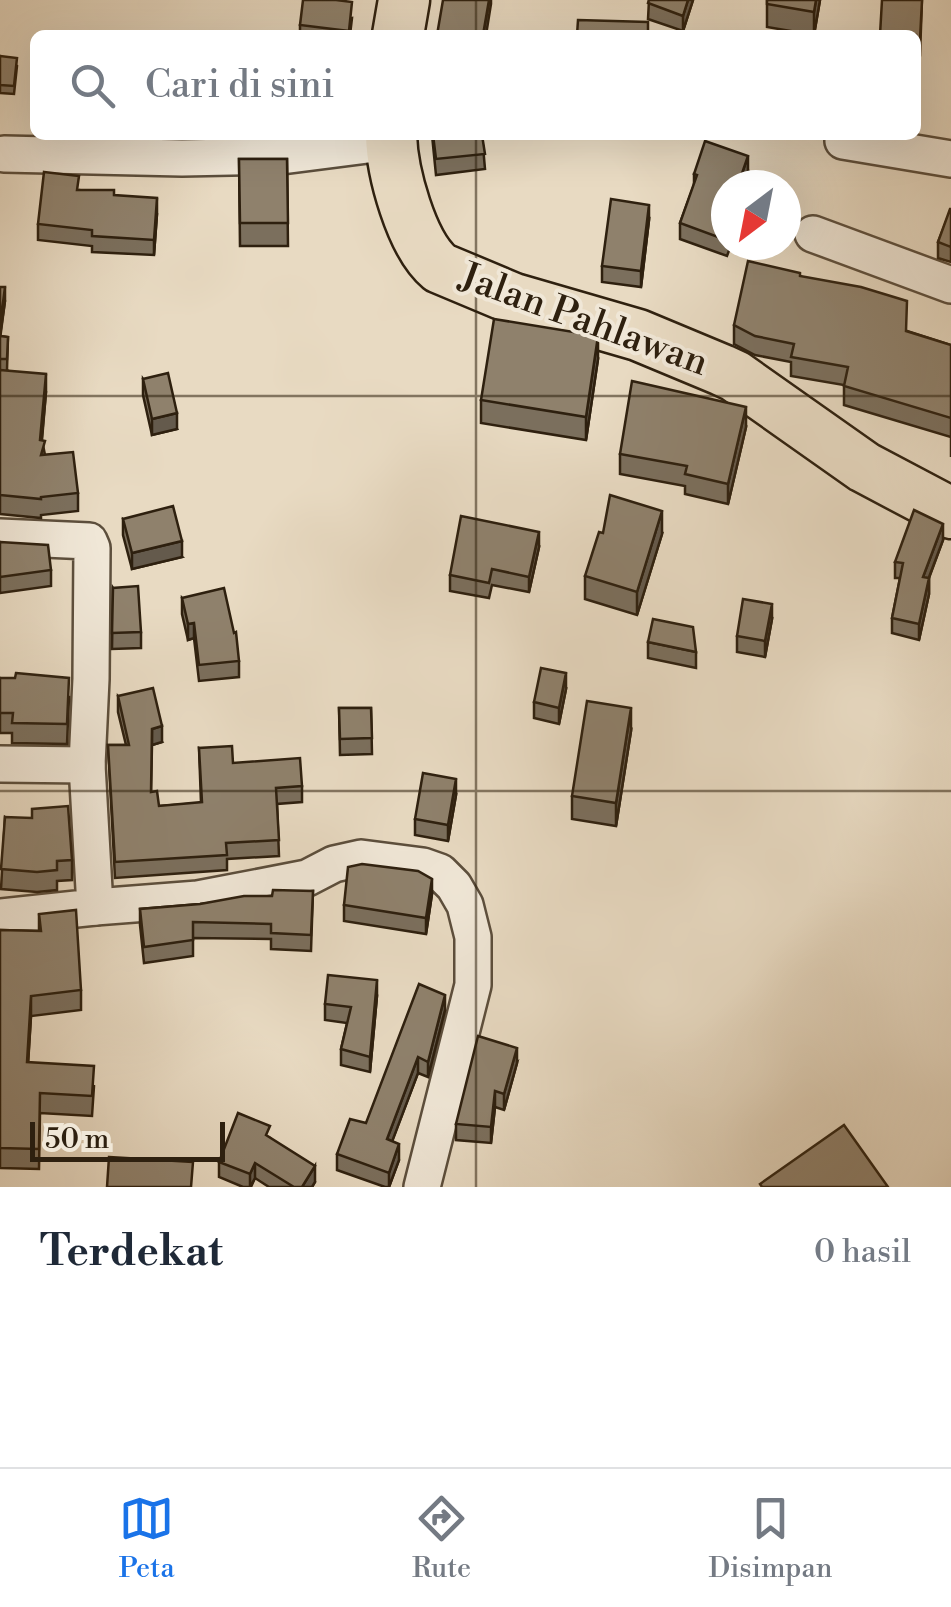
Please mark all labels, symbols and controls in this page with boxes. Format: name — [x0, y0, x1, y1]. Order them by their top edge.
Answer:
search box — [30, 30, 921, 140]
icon: search — [65, 58, 120, 113]
text: Cari di sini — [145, 62, 334, 109]
north arrow — [711, 170, 801, 260]
street label: Jalan Pahlawan — [452, 253, 715, 387]
scale bar — [30, 1117, 225, 1162]
text: 50 m — [45, 1122, 109, 1157]
text: Terdekat — [40, 1226, 223, 1279]
text: 0 hasil — [814, 1232, 911, 1272]
tab: Peta — [119, 1491, 175, 1586]
tab: Rute — [412, 1491, 471, 1586]
tab: Disimpan — [708, 1491, 832, 1586]

